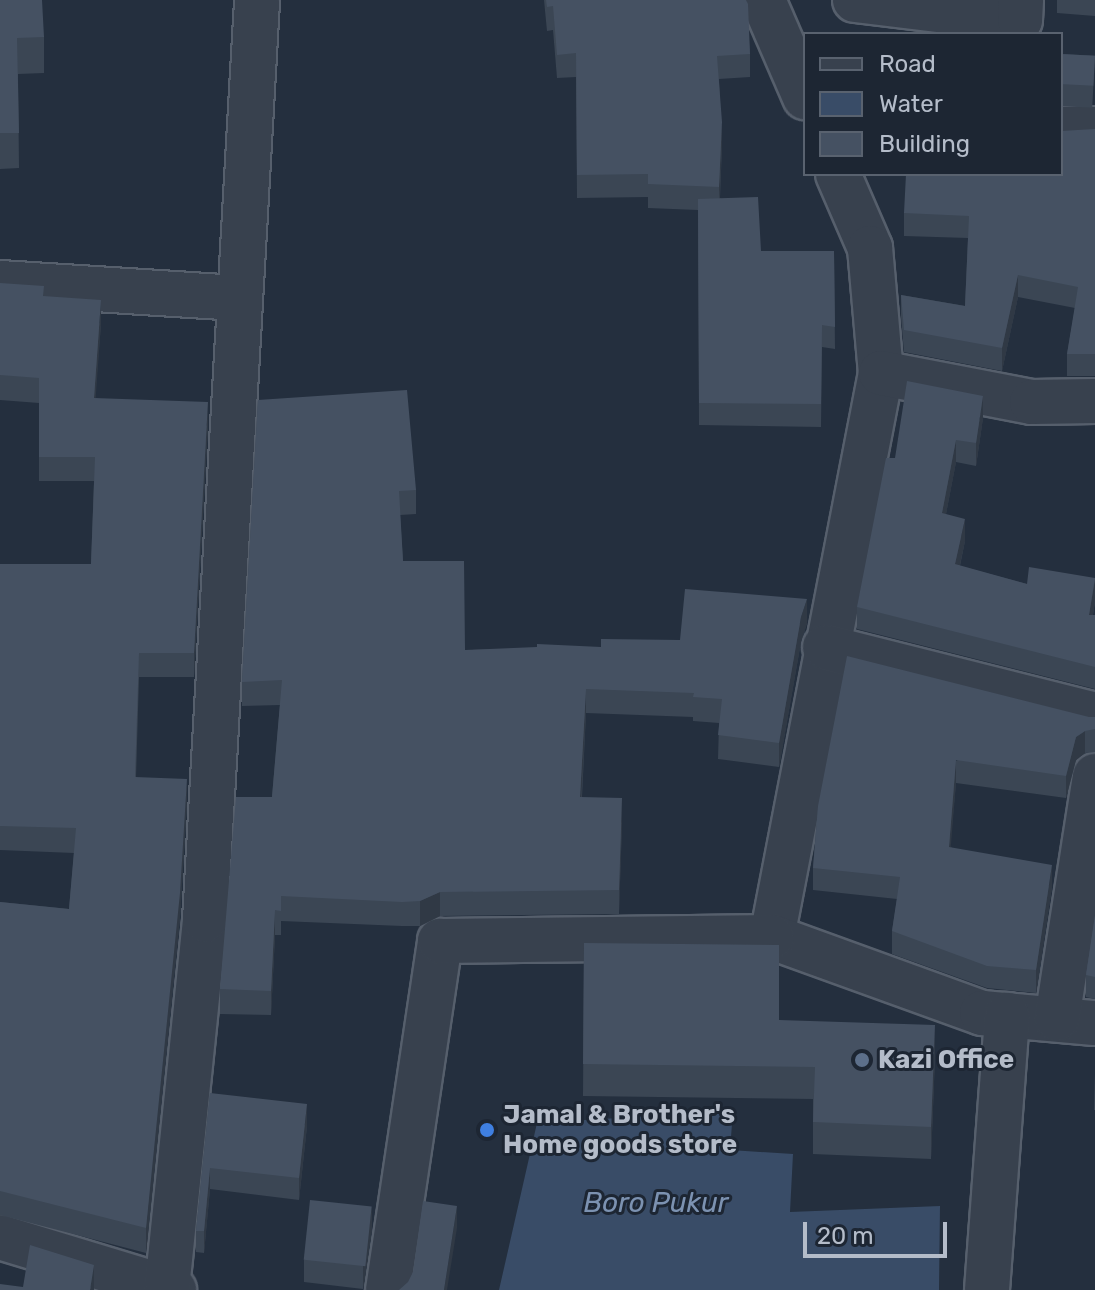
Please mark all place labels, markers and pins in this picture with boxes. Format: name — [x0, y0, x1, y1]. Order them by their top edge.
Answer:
place label: Kazi Office — [878, 1044, 1014, 1076]
marker: Kazi Office — [853, 1051, 871, 1069]
place label: Jamal & Brother's Home goods store — [503, 1099, 737, 1160]
marker: Jamal & Brother's Home goods store — [478, 1121, 496, 1139]

